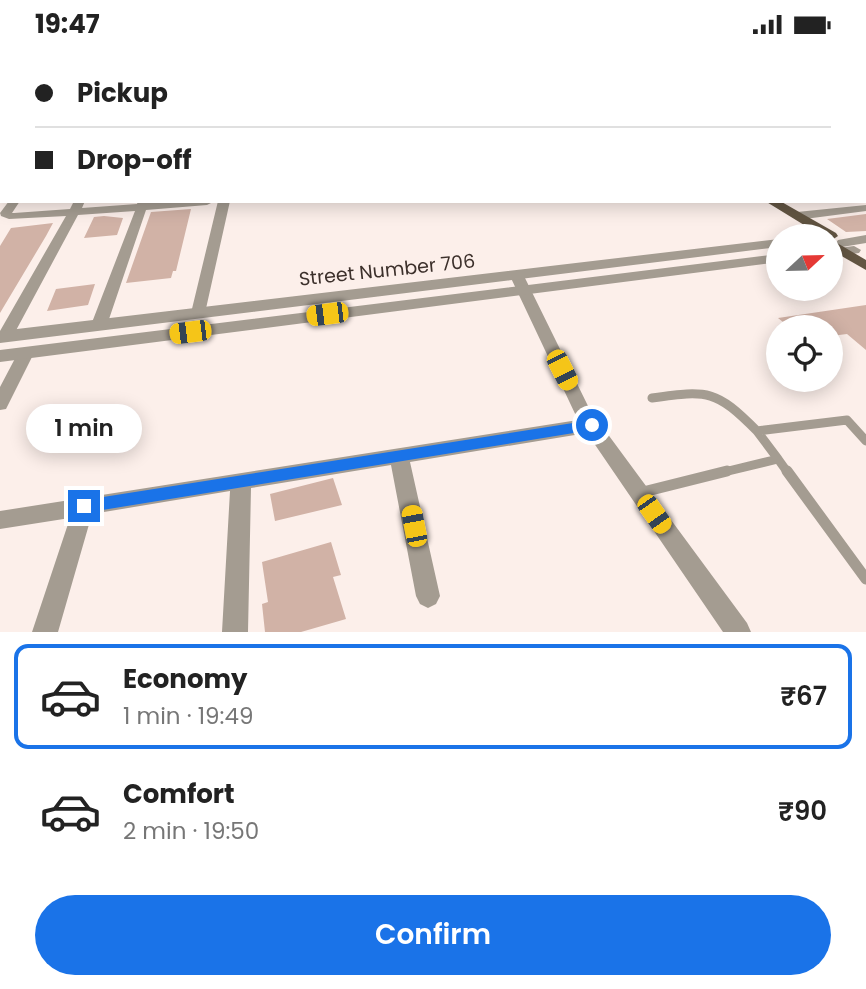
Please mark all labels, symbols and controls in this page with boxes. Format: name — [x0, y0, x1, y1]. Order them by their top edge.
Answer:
text: 19:47 — [35, 6, 100, 42]
text: Pickup — [77, 75, 168, 111]
text: Drop-off — [77, 142, 192, 178]
north arrow — [766, 224, 844, 301]
map controls — [766, 224, 843, 392]
street label: Street Number 706 — [298, 247, 476, 293]
car — [305, 301, 350, 327]
button: locate — [766, 315, 843, 392]
car — [168, 319, 213, 345]
car — [544, 347, 581, 393]
callout: 1 min — [26, 405, 142, 454]
route start — [576, 409, 608, 441]
text: 1 min — [54, 412, 114, 444]
route end — [68, 490, 100, 522]
car — [634, 491, 675, 537]
car — [400, 503, 429, 549]
text: Economy — [123, 661, 247, 697]
icon: car — [39, 665, 102, 728]
text: ₹67 — [780, 678, 827, 714]
text: 1 min · 19:49 — [123, 700, 253, 732]
text: Comfort — [123, 776, 235, 812]
icon: car — [39, 780, 102, 843]
text: ₹90 — [778, 793, 827, 829]
text: 2 min · 19:50 — [123, 815, 259, 847]
button: Confirm — [35, 895, 831, 975]

